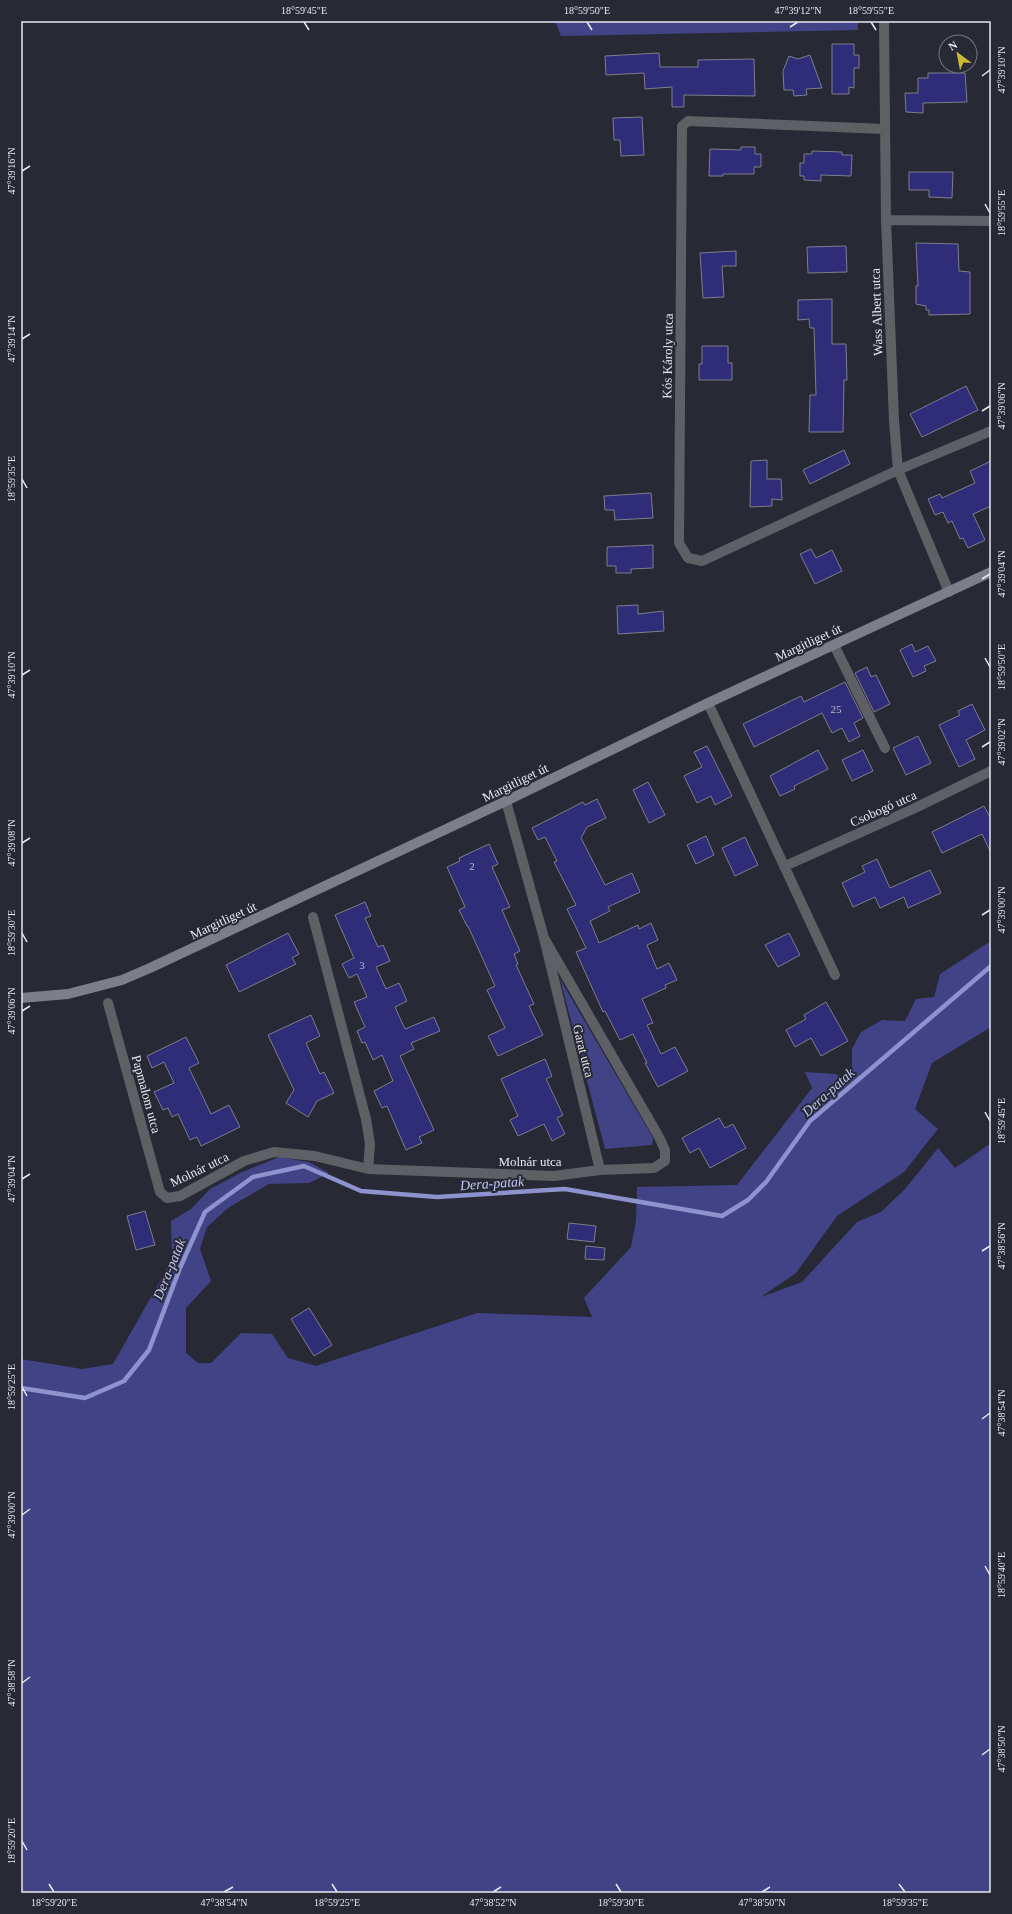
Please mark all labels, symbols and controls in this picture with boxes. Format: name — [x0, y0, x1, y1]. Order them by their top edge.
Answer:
text: 18°59'45"E — [281, 5, 327, 16]
text: 18°59'50"E — [564, 5, 610, 16]
text: 47°39'12"N — [774, 5, 822, 16]
text: 18°59'55"E — [848, 5, 894, 16]
north arrow — [938, 34, 978, 74]
text: N — [946, 38, 959, 53]
text: 47°39'10"N — [996, 46, 1007, 94]
text: 47°39'16"N — [6, 147, 17, 195]
text: 18°59'55"E — [996, 190, 1007, 236]
street label: Wass Albert utca — [867, 268, 886, 356]
street label: Kós Károly utca — [659, 313, 676, 399]
text: 47°39'14"N — [6, 315, 17, 363]
text: 47°39'06"N — [996, 382, 1007, 430]
text: 18°59'35"E — [6, 456, 17, 502]
text: 47°39'04"N — [996, 550, 1007, 598]
street label: Margitliget út — [773, 620, 844, 664]
text: 18°59'50"E — [996, 644, 1007, 690]
text: 47°39'10"N — [6, 651, 17, 699]
house number: 25 — [831, 703, 842, 715]
text: 47°39'02"N — [996, 718, 1007, 766]
street label: Margitliget út — [480, 760, 551, 805]
street label: Csobogó utca — [848, 787, 919, 830]
text: 47°39'08"N — [6, 819, 17, 867]
house number: 2 — [469, 860, 475, 872]
text: 47°39'00"N — [996, 886, 1007, 934]
street label: Margitliget út — [188, 898, 259, 942]
text: 18°59'30"E — [6, 910, 17, 956]
house number: 3 — [359, 959, 365, 971]
text: 47°39'06"N — [6, 987, 17, 1035]
street label: Garat utca — [570, 1023, 597, 1079]
street label: Papmalom utca — [129, 1053, 164, 1135]
water label: Dera-patak — [799, 1065, 858, 1120]
text: 18°59'45"E — [996, 1098, 1007, 1144]
street label: Molnár utca — [168, 1149, 231, 1190]
street label: Molnár utca — [498, 1154, 562, 1169]
text: 47°39'04"N — [6, 1155, 17, 1203]
water label: Dera-patak — [458, 1174, 526, 1193]
text: 47°38'56"N — [996, 1222, 1007, 1270]
water label: Dera-patak — [150, 1236, 189, 1303]
text: 18°59'25"E — [6, 1364, 17, 1410]
text: 47°38'54"N — [996, 1389, 1007, 1437]
text: 47°39'00"N — [6, 1491, 17, 1539]
text: 18°59'40"E — [996, 1552, 1007, 1598]
text: 47°38'58"N — [6, 1659, 17, 1707]
text: 47°38'50"N — [996, 1725, 1007, 1773]
text: 18°59'20"E — [6, 1818, 17, 1864]
text: 18°59'20"E — [31, 1897, 77, 1908]
text: 47°38'54"N — [200, 1897, 248, 1908]
text: 18°59'25"E — [314, 1897, 360, 1908]
text: 47°38'52"N — [469, 1897, 517, 1908]
text: 18°59'30"E — [598, 1897, 644, 1908]
text: 47°38'50"N — [738, 1897, 786, 1908]
text: 18°59'35"E — [882, 1897, 928, 1908]

